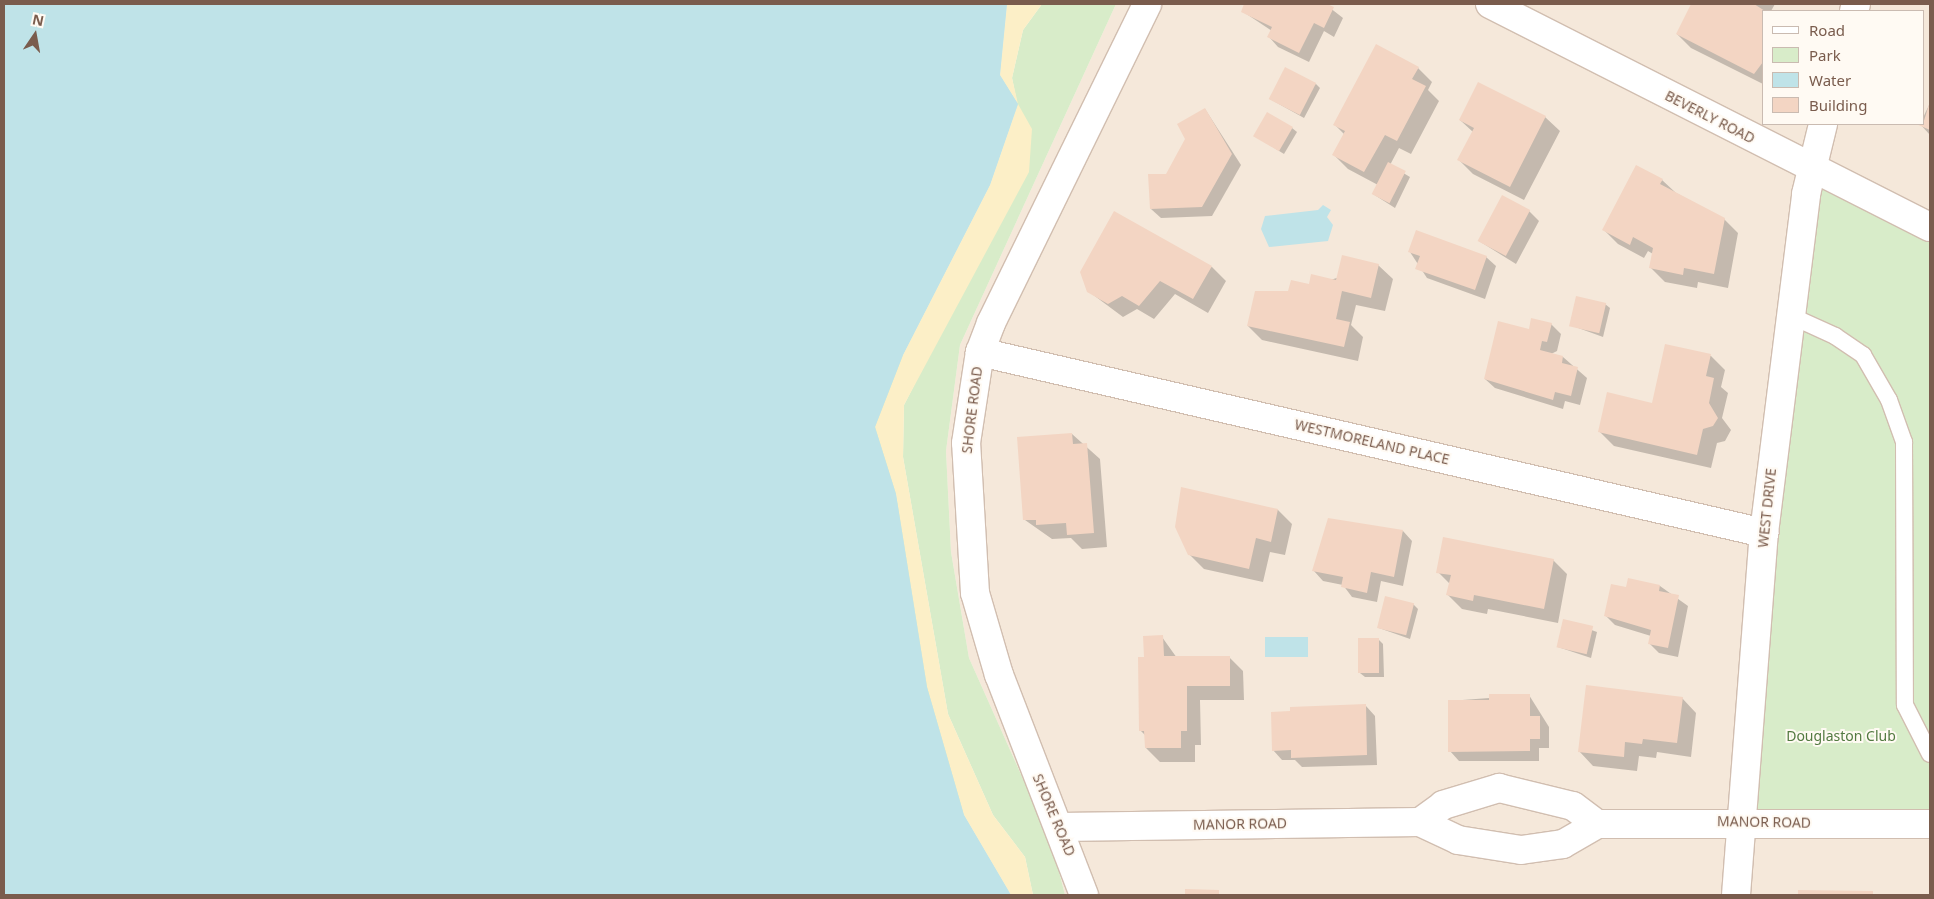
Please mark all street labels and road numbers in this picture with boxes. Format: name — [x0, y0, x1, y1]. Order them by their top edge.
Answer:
street label: BEVERLY ROAD — [1662, 87, 1758, 147]
street label: SHORE ROAD — [958, 365, 986, 455]
street label: WESTMORELAND PLACE — [1293, 416, 1451, 468]
street label: WEST DRIVE — [1754, 467, 1780, 549]
street label: SHORE ROAD — [1029, 771, 1079, 859]
street label: MANOR ROAD — [1717, 813, 1811, 831]
street label: MANOR ROAD — [1193, 815, 1287, 833]

